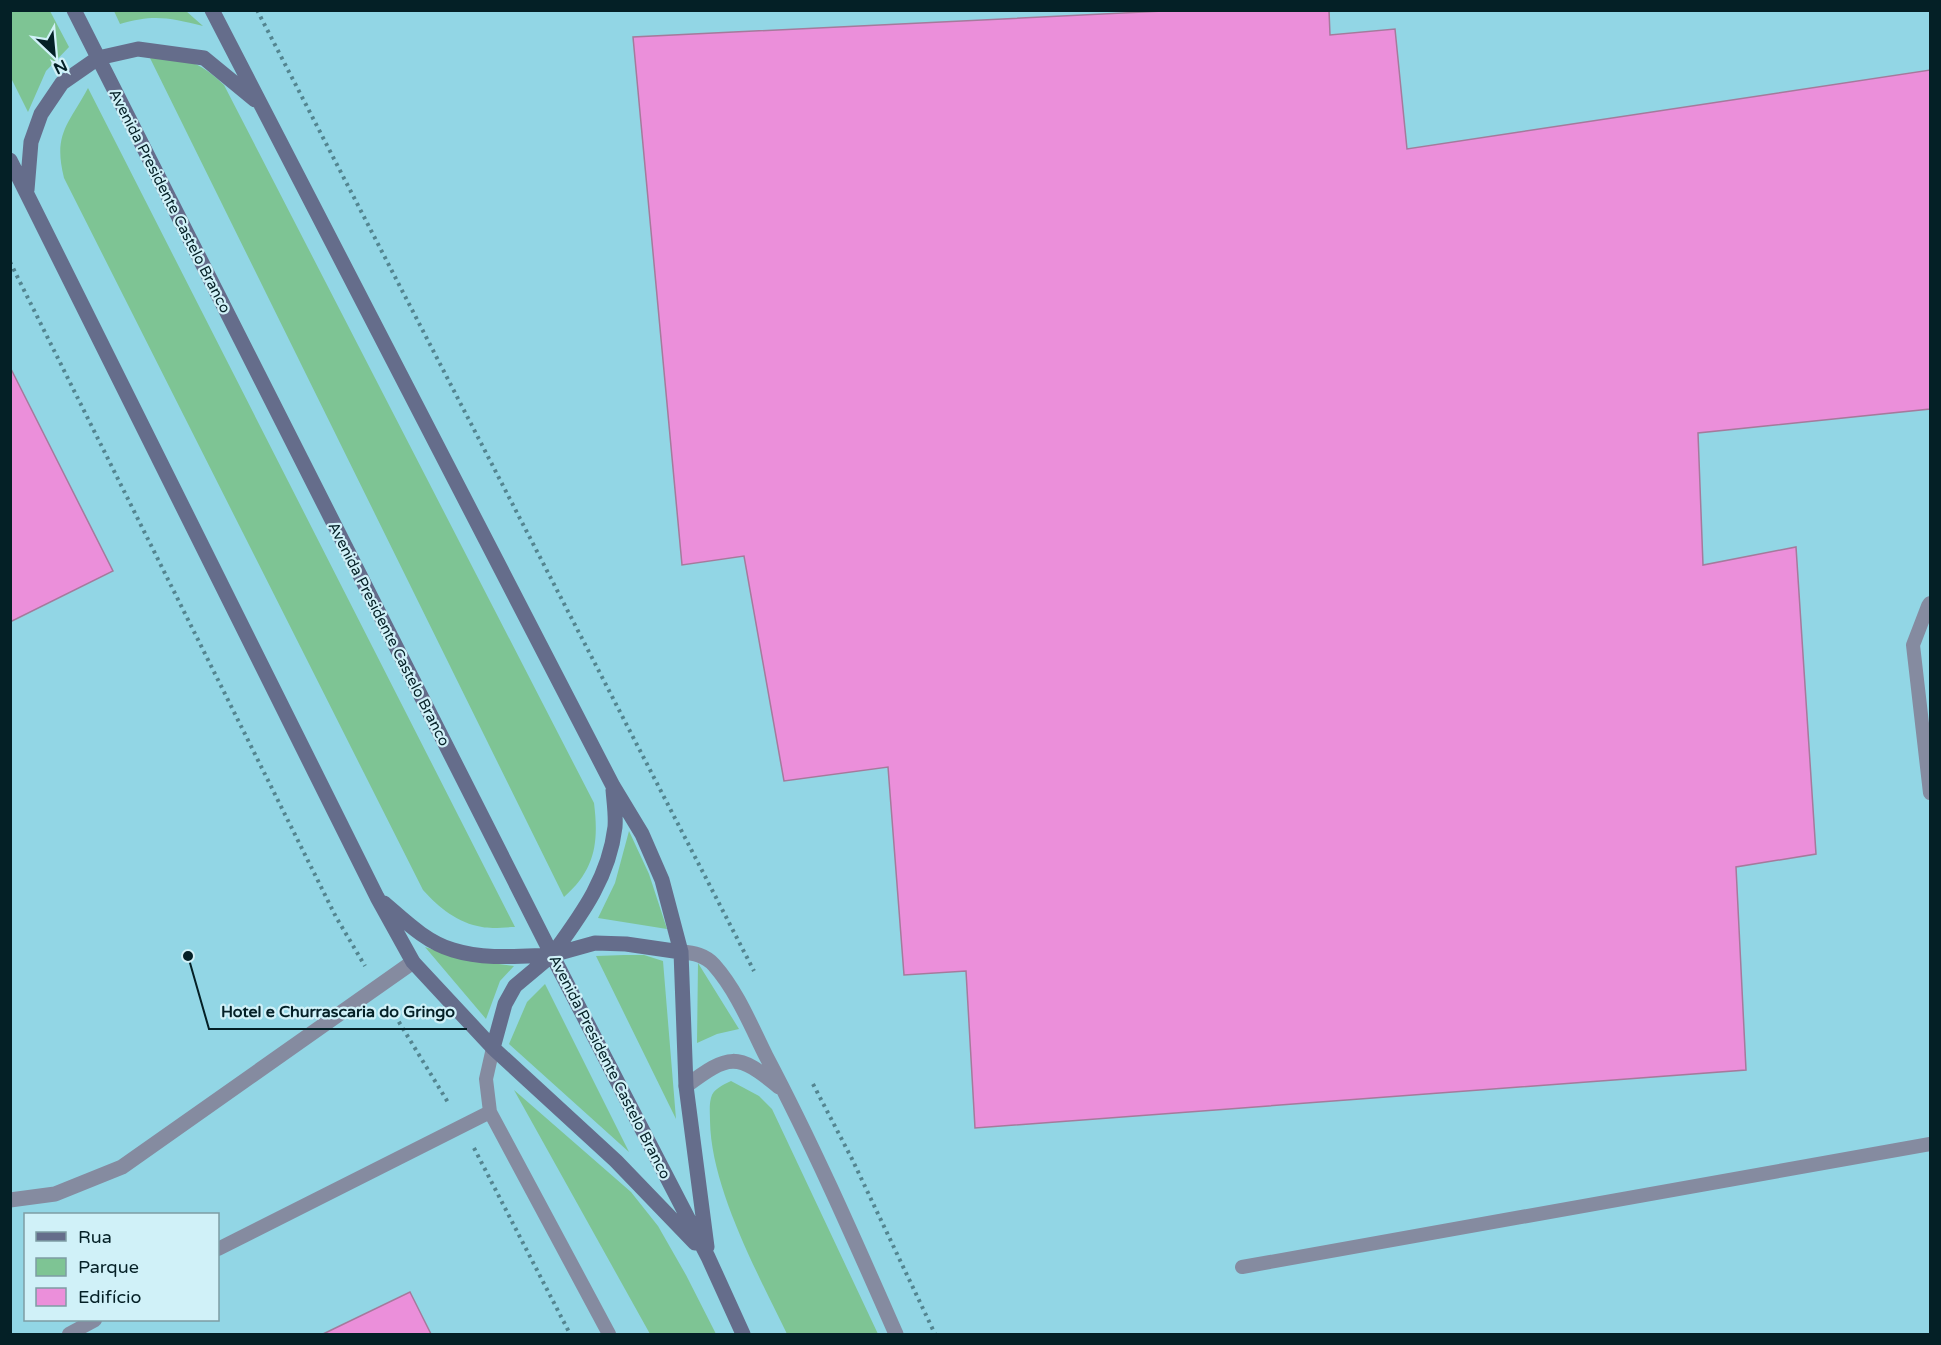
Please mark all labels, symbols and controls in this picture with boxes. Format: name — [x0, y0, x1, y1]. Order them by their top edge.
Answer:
north arrow — [24, 24, 84, 84]
text: N — [50, 55, 70, 78]
street label: Avenida Presidente Castelo Branco — [105, 86, 235, 316]
street label: Avenida Presidente Castelo Branco — [324, 519, 454, 749]
street label: Avenida Presidente Castelo Branco — [545, 952, 675, 1182]
callout: Hotel e Churrascaria do Gringo — [209, 995, 467, 1029]
text: Hotel e Churrascaria do Gringo — [221, 1002, 455, 1022]
legend — [24, 1213, 219, 1321]
text: Rua — [78, 1226, 112, 1248]
text: Parque — [78, 1256, 139, 1278]
text: Edifício — [78, 1286, 142, 1308]

